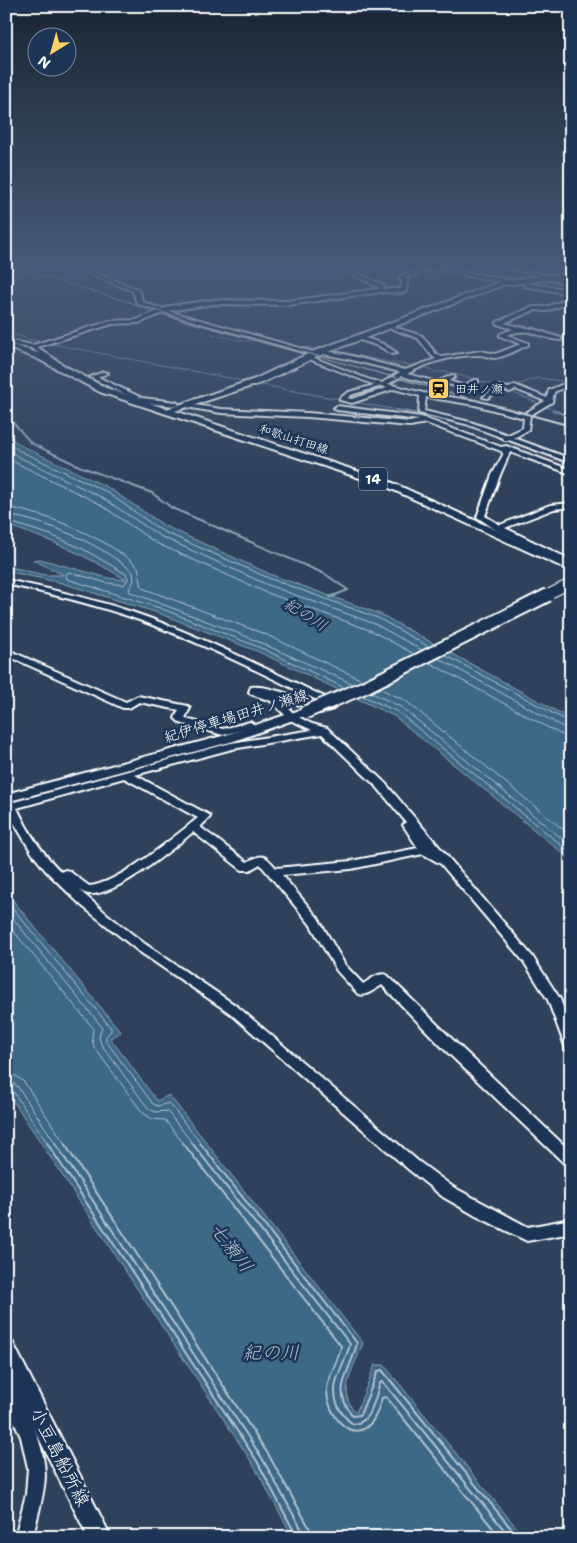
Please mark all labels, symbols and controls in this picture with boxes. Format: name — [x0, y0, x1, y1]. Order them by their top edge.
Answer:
north arrow — [28, 28, 78, 78]
text: N — [34, 52, 54, 73]
station icon: 田井ノ瀬 — [427, 377, 451, 401]
place label: 田井ノ瀬 — [455, 381, 503, 397]
street label: 和歌山打田線 — [257, 420, 331, 458]
road number: 14 — [359, 468, 387, 490]
water label: 紀の川 — [280, 593, 332, 636]
street label: 紀伊停車場田井ノ瀬線 — [161, 685, 311, 747]
water label: 七瀬川 — [204, 1217, 259, 1278]
water label: 紀の川 — [242, 1340, 300, 1365]
street label: 小豆島船所線 — [25, 1403, 95, 1511]

